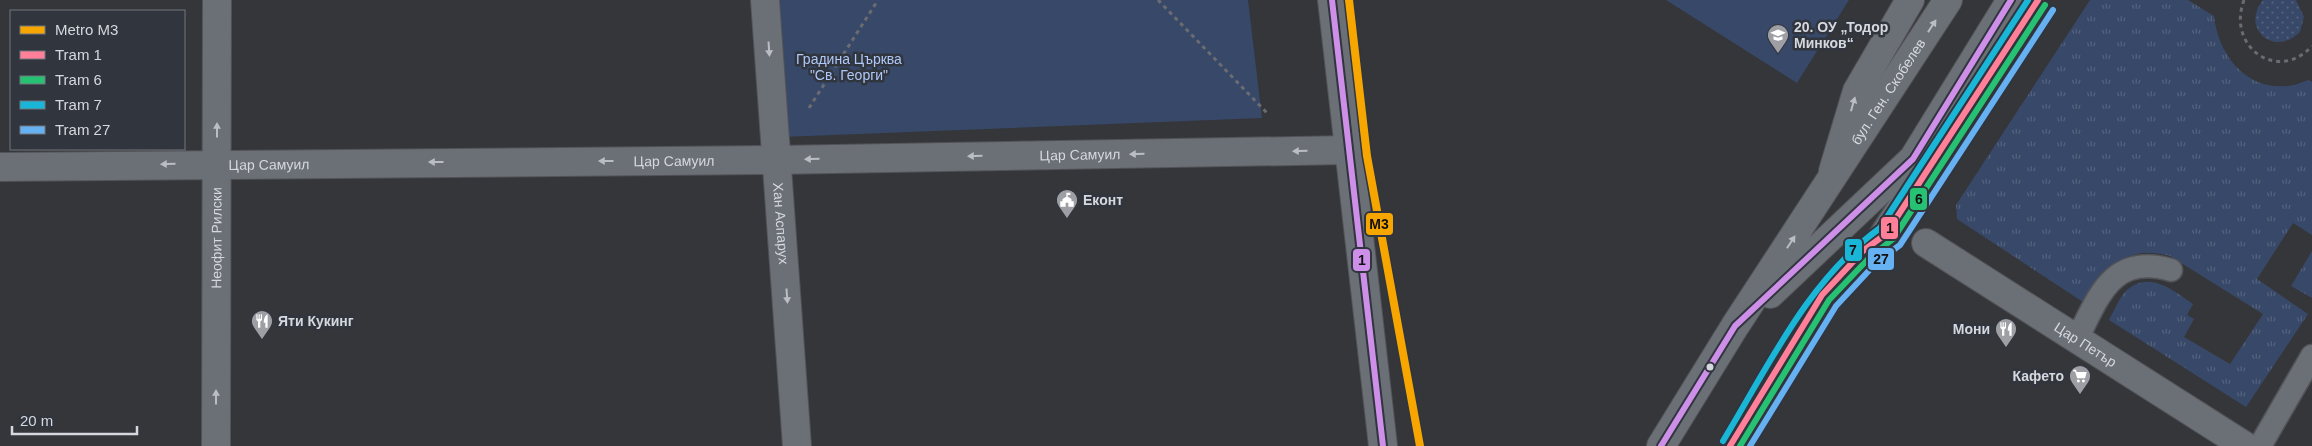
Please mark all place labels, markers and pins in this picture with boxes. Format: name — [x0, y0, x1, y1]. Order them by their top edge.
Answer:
place label: 20. ОУ „Тодор Минков“ — [1794, 19, 1888, 51]
school or university icon: 20. ОУ „Тодор Минков“ — [1766, 23, 1790, 54]
public building icon: Еконт — [1055, 188, 1079, 219]
place label: Еконт — [1083, 192, 1123, 208]
restaurant icon: Яти Кукинг — [250, 309, 274, 340]
place label: Яти Кукинг — [278, 313, 354, 329]
restaurant icon: Мони — [1994, 317, 2018, 348]
place label: Мони — [1953, 321, 1990, 337]
unlabelled marker — [1705, 362, 1715, 372]
supermarket icon: Кафето — [2068, 364, 2092, 395]
place label: Кафето — [2013, 368, 2064, 384]

